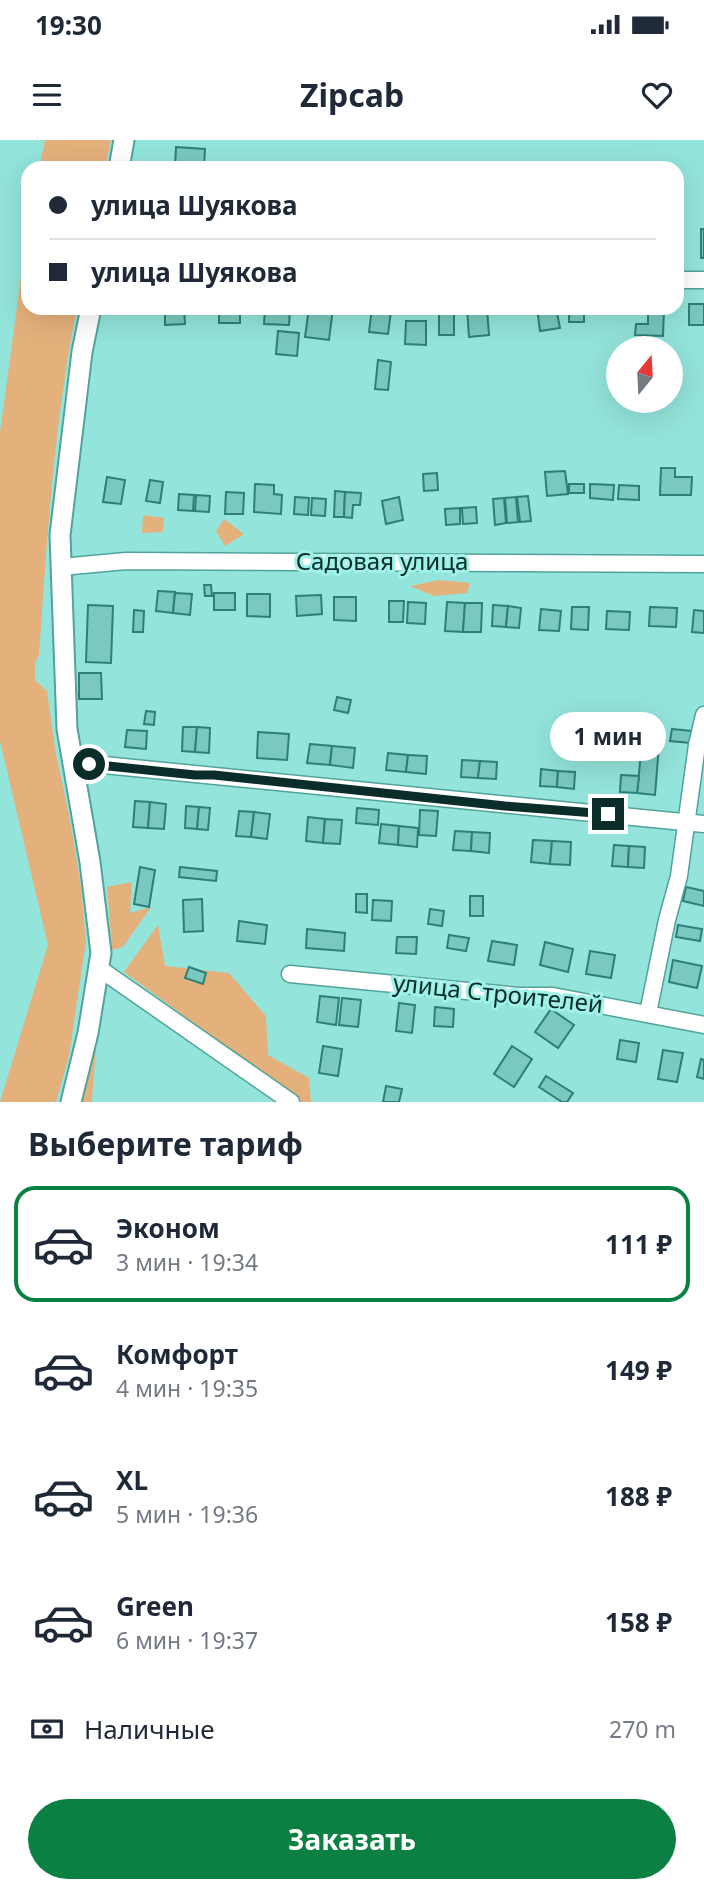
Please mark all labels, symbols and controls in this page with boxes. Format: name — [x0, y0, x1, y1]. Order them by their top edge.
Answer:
text: 19:30 — [35, 7, 102, 43]
text: Zipcab — [300, 73, 404, 116]
icon: menu — [28, 76, 66, 114]
icon: heart — [638, 76, 676, 114]
text: улица Шуякова — [91, 187, 298, 223]
text: улица Шуякова — [91, 254, 298, 290]
north arrow — [606, 336, 682, 413]
map controls — [606, 336, 683, 413]
street label: Садовая улица — [296, 544, 468, 577]
callout: 1 мин — [550, 712, 666, 762]
text: 1 мин — [574, 720, 642, 752]
route start — [73, 748, 105, 780]
route end — [592, 798, 624, 830]
street label: улица Строителей — [392, 965, 605, 1020]
text: Выберите тариф — [28, 1122, 303, 1165]
text: Эконом — [116, 1210, 220, 1246]
icon: car — [32, 1213, 95, 1276]
text: 111 ₽ — [605, 1226, 672, 1262]
text: 3 мин · 19:34 — [116, 1246, 258, 1278]
text: Комфорт — [116, 1336, 238, 1372]
icon: car — [32, 1339, 95, 1402]
text: 149 ₽ — [605, 1352, 672, 1388]
text: 4 мин · 19:35 — [116, 1372, 258, 1404]
text: XL — [116, 1462, 148, 1498]
icon: car — [32, 1465, 95, 1528]
text: 188 ₽ — [605, 1478, 672, 1514]
text: 5 мин · 19:36 — [116, 1498, 258, 1530]
text: Green — [116, 1588, 194, 1624]
icon: car — [32, 1591, 95, 1654]
text: 158 ₽ — [605, 1604, 672, 1640]
text: 6 мин · 19:37 — [116, 1624, 258, 1656]
icon: cash — [28, 1710, 66, 1748]
text: Наличные — [84, 1711, 215, 1747]
text: 270 m — [609, 1713, 676, 1745]
button: Заказать — [28, 1799, 676, 1879]

